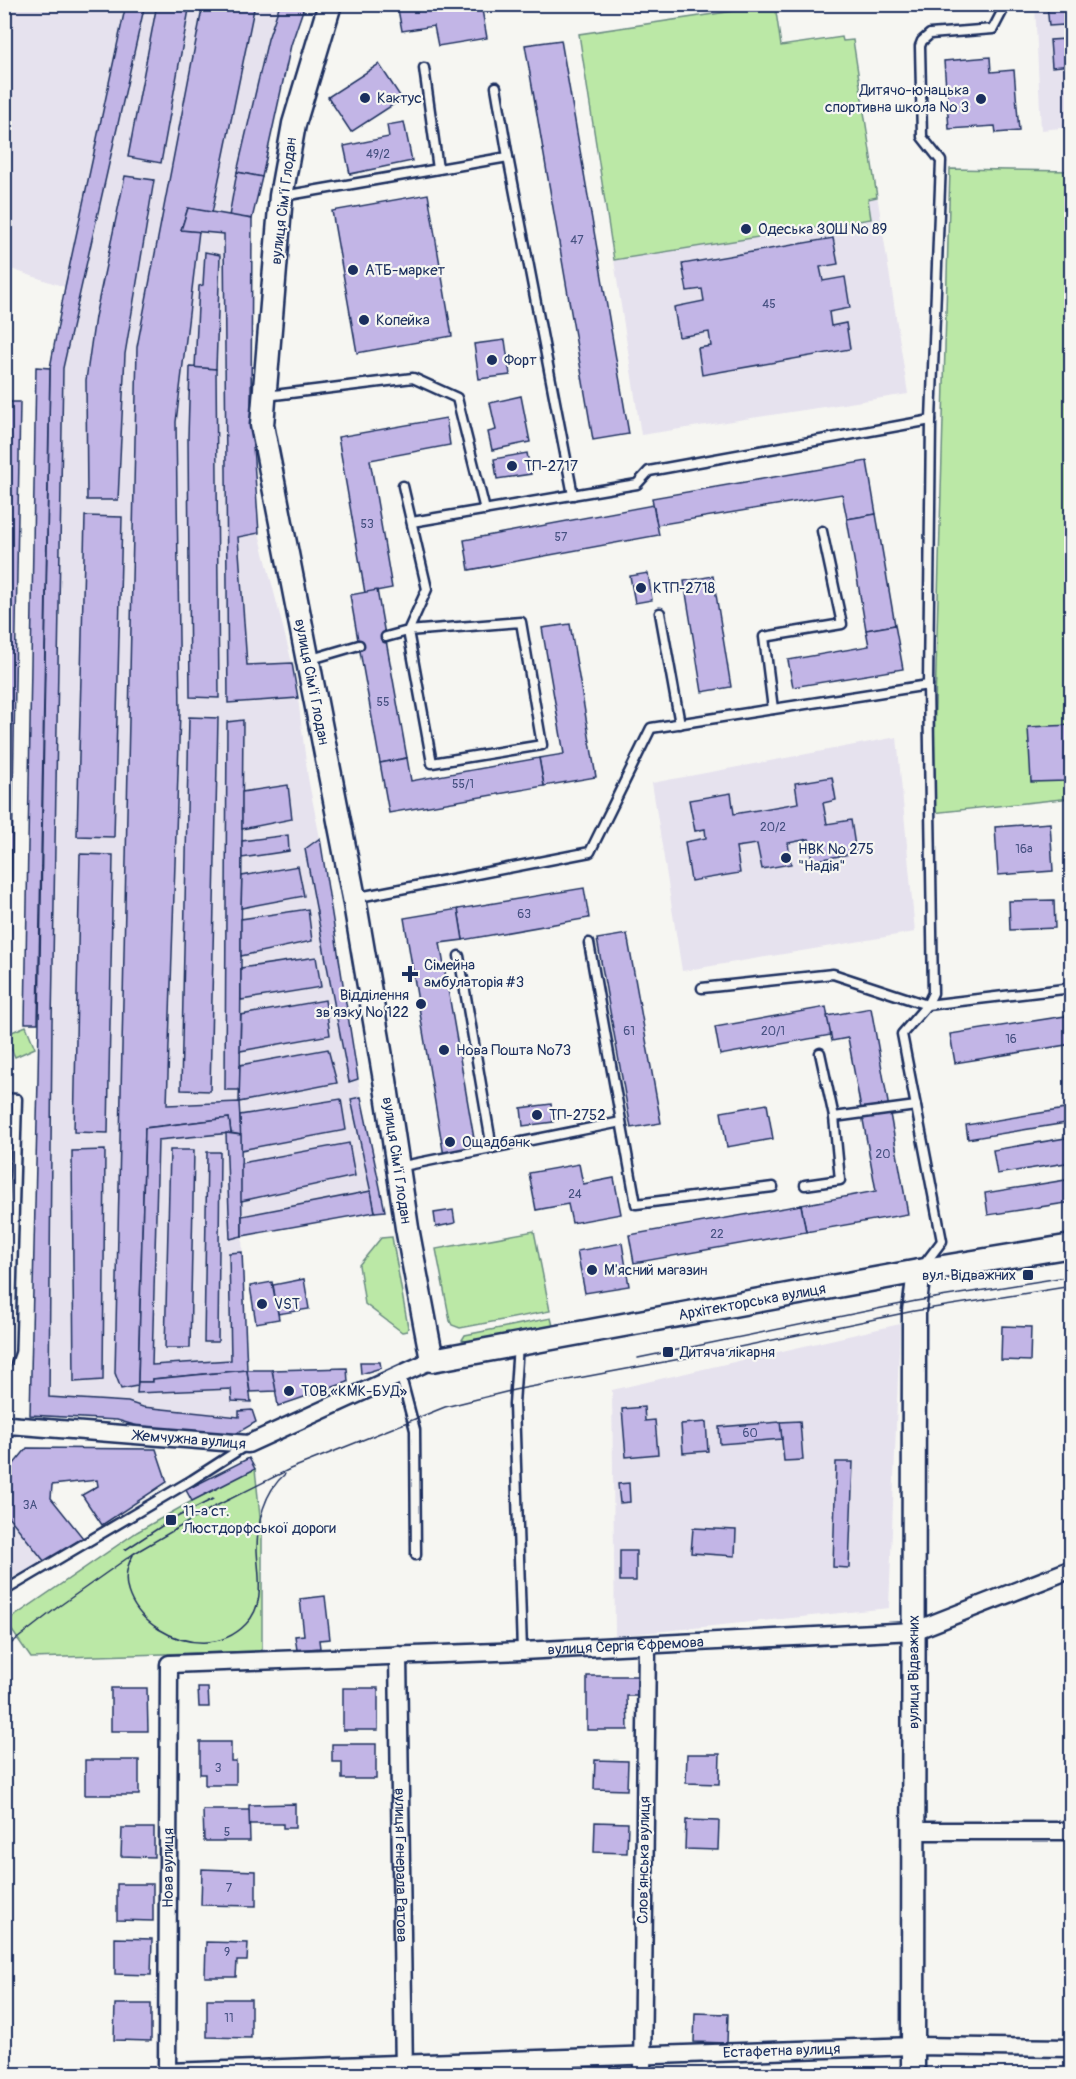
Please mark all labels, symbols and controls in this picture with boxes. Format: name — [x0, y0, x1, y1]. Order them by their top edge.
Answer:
place label: Дитячо-юнацька спортивна школа № 3 — [825, 81, 969, 117]
place label: Кактус — [377, 89, 422, 108]
marker: Кактус — [358, 91, 372, 105]
marker: Дитячо-юнацька спортивна школа № 3 — [974, 92, 988, 106]
street label: вулиця Сім'ї Глодан — [267, 136, 301, 266]
house number: 49/2 — [366, 147, 390, 162]
place label: Одеська ЗОШ № 89 — [758, 220, 887, 239]
marker: Одеська ЗОШ № 89 — [739, 222, 753, 236]
house number: 47 — [570, 233, 584, 248]
place label: АТБ-маркет — [365, 261, 446, 280]
marker: АТБ-маркет — [346, 263, 360, 277]
house number: 45 — [762, 297, 776, 312]
place label: Копейка — [376, 311, 430, 330]
marker: Копейка — [357, 313, 371, 327]
place label: Форт — [504, 351, 537, 370]
marker: Форт — [485, 353, 499, 367]
place label: ТП-2717 — [524, 457, 578, 476]
marker: ТП-2717 — [505, 459, 519, 473]
house number: 53 — [360, 517, 374, 532]
house number: 57 — [555, 530, 568, 545]
place label: КТП-2718 — [653, 579, 716, 598]
marker: КТП-2718 — [634, 581, 648, 595]
street label: вулиця Сім'ї Глодан — [290, 617, 334, 747]
house number: 55 — [376, 695, 390, 710]
house number: 55/1 — [452, 777, 474, 792]
house number: 20/2 — [760, 820, 786, 835]
place label: НВК № 275 "Надія" — [798, 840, 874, 876]
house number: 16а — [1015, 842, 1033, 857]
marker: НВК № 275 "Надія" — [779, 851, 793, 865]
house number: 63 — [517, 907, 531, 922]
place label: Сімейна амбулаторія #3 — [424, 956, 524, 992]
marker: Сімейна амбулаторія #3 — [401, 965, 419, 983]
place label: Відділення зв'язку № 122 — [316, 986, 409, 1022]
marker: Відділення зв'язку № 122 — [414, 997, 428, 1011]
house number: 61 — [623, 1024, 635, 1039]
house number: 20/1 — [761, 1024, 785, 1039]
house number: 16 — [1005, 1032, 1017, 1047]
place label: Нова Пошта №73 — [456, 1041, 571, 1060]
marker: Нова Пошта №73 — [437, 1043, 451, 1057]
street label: вулиця Сім'ї Глодан — [378, 1096, 416, 1225]
place label: ТП-2752 — [549, 1106, 606, 1125]
marker: ТП-2752 — [530, 1108, 544, 1122]
place label: Ощадбанк — [462, 1133, 531, 1152]
marker: Ощадбанк — [443, 1135, 457, 1149]
house number: 20 — [876, 1147, 890, 1162]
house number: 24 — [568, 1187, 582, 1202]
house number: 22 — [710, 1227, 724, 1242]
place label: М'ясний магазин — [604, 1261, 707, 1280]
marker: М'ясний магазин — [585, 1263, 599, 1277]
place label: вул. Відважних — [922, 1266, 1016, 1285]
marker: вул. Відважних — [1021, 1268, 1035, 1282]
street label: Архітекторська вулиця — [677, 1279, 827, 1324]
place label: VST — [274, 1295, 300, 1314]
marker: VST — [255, 1297, 269, 1311]
place label: Дитяча лікарня — [679, 1343, 775, 1362]
marker: Дитяча лікарня — [661, 1345, 675, 1359]
place label: ТОВ «КМК-БУД» — [301, 1382, 408, 1401]
marker: ТОВ «КМК-БУД» — [282, 1384, 296, 1398]
street label: Жемчужна вулиця — [131, 1425, 247, 1453]
house number: 60 — [742, 1426, 758, 1441]
house number: 3А — [23, 1498, 37, 1513]
place label: 11-а ст. Люстдорфської дороги — [182, 1502, 336, 1538]
marker: 11-а ст. Люстдорфської дороги — [164, 1513, 178, 1527]
street label: вулиця Відважних — [904, 1615, 923, 1729]
street label: вулиця Сергія Єфремова — [547, 1632, 704, 1659]
house number: 3 — [215, 1761, 222, 1776]
street label: вулиця Генерала Ратова — [390, 1788, 412, 1942]
street label: Словʼянська вулиця — [633, 1796, 655, 1924]
house number: 5 — [224, 1825, 230, 1840]
street label: Нова вулиця — [158, 1828, 178, 1908]
house number: 7 — [226, 1881, 233, 1896]
house number: 9 — [224, 1945, 230, 1960]
house number: 11 — [224, 2011, 234, 2026]
street label: Естафетна вулиця — [722, 2039, 841, 2062]

